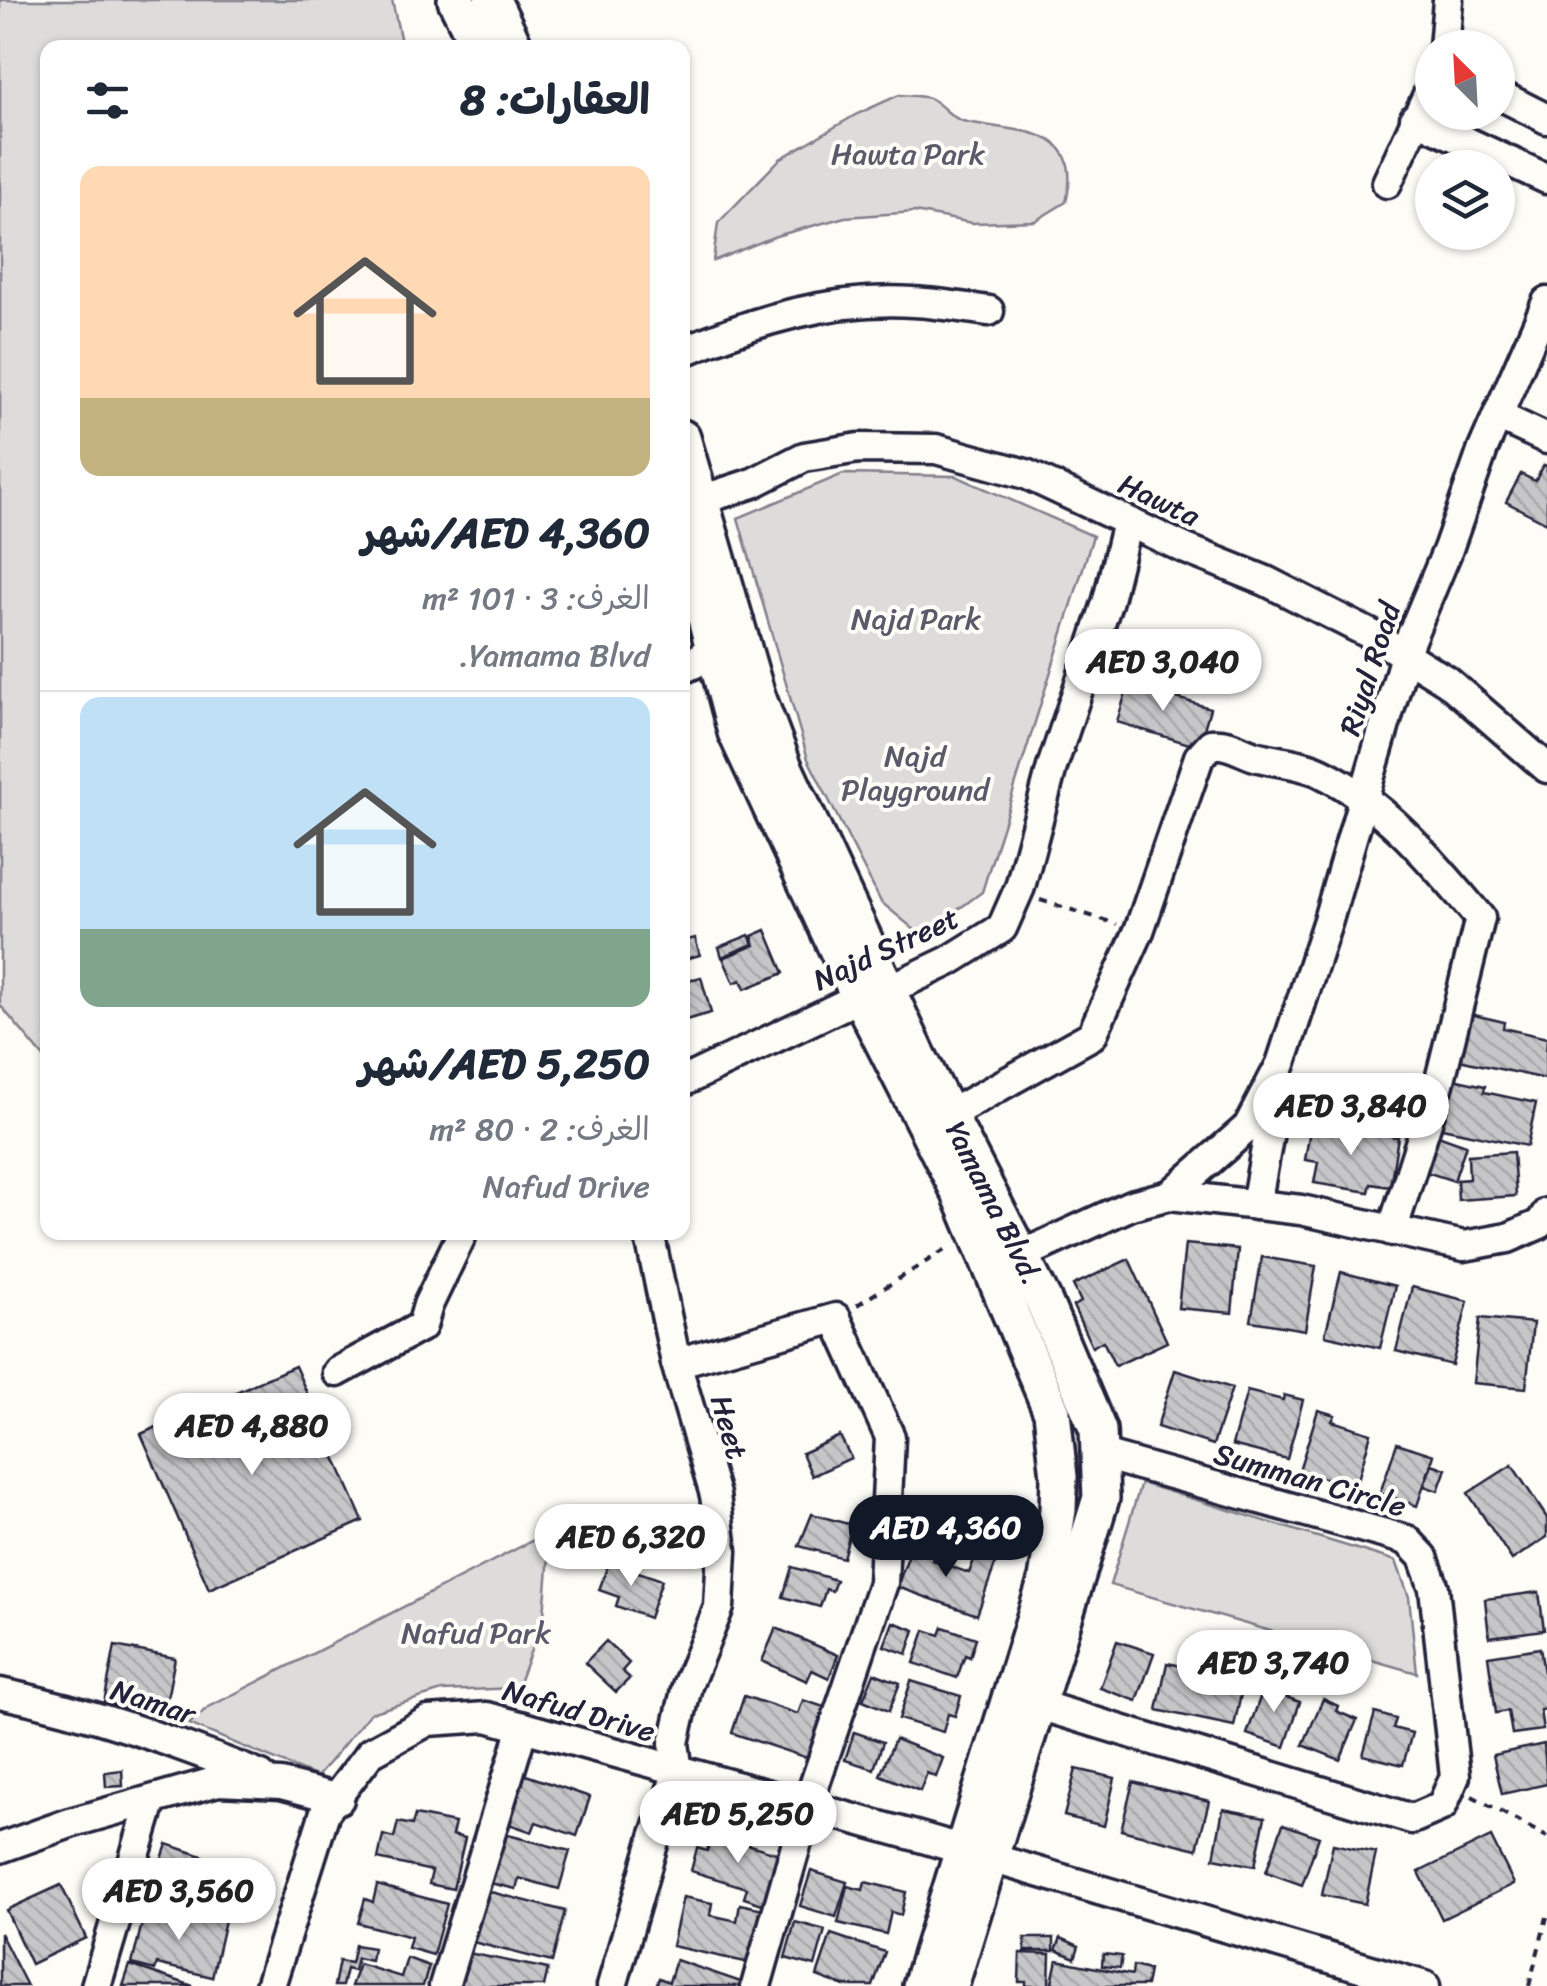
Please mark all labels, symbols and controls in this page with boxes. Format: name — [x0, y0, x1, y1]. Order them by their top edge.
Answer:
north arrow — [1415, 30, 1515, 130]
map controls — [1415, 30, 1515, 250]
text: العقارات: 8 — [460, 63, 650, 137]
icon: filters — [80, 73, 135, 128]
park label: Hawta Park — [831, 127, 986, 181]
button: layers — [1415, 150, 1515, 250]
icon: home — [275, 231, 455, 411]
street label: Hawta — [1109, 458, 1210, 543]
text: AED 4,360/شهر — [361, 496, 650, 570]
text: الغرف: 3 · 101 m² — [422, 570, 650, 627]
park label: Najd Park — [851, 592, 982, 646]
street label: Riyal Road — [1323, 593, 1418, 743]
text: Yamama Blvd. — [459, 627, 650, 684]
pin: AED 3,040 — [1049, 629, 1277, 714]
text: AED 3,040 — [1087, 633, 1239, 690]
park label: Najd Playground — [841, 729, 991, 817]
icon: home — [275, 762, 455, 942]
street label: Najd Street — [804, 891, 968, 1007]
text: AED 5,250/شهر — [359, 1027, 650, 1101]
pin: AED 3,840 — [1237, 1073, 1465, 1158]
text: AED 3,840 — [1275, 1077, 1427, 1134]
text: الغرف: 2 · 80 m² — [430, 1101, 650, 1158]
street label: Yamama Blvd. — [929, 1111, 1059, 1295]
text: Nafud Drive — [483, 1158, 650, 1215]
street label: Heet — [694, 1388, 764, 1466]
pin: AED 4,880 — [138, 1393, 366, 1478]
text: AED 4,880 — [175, 1397, 329, 1454]
street label: Summan Circle — [1207, 1427, 1413, 1533]
pin: AED 4,360 — [832, 1495, 1060, 1580]
text: AED 4,360 — [871, 1499, 1021, 1556]
pin: AED 6,320 — [517, 1504, 745, 1589]
text: AED 6,320 — [556, 1508, 706, 1565]
park label: Nafud Park — [401, 1606, 552, 1660]
pin: AED 3,740 — [1160, 1630, 1388, 1715]
text: AED 3,740 — [1199, 1634, 1349, 1691]
street label: Namar — [104, 1663, 204, 1742]
street label: Nafud Drive — [496, 1663, 662, 1759]
pin: AED 5,250 — [624, 1781, 852, 1866]
text: AED 5,250 — [662, 1785, 814, 1842]
pin: AED 3,560 — [65, 1858, 293, 1943]
text: AED 3,560 — [104, 1862, 254, 1919]

